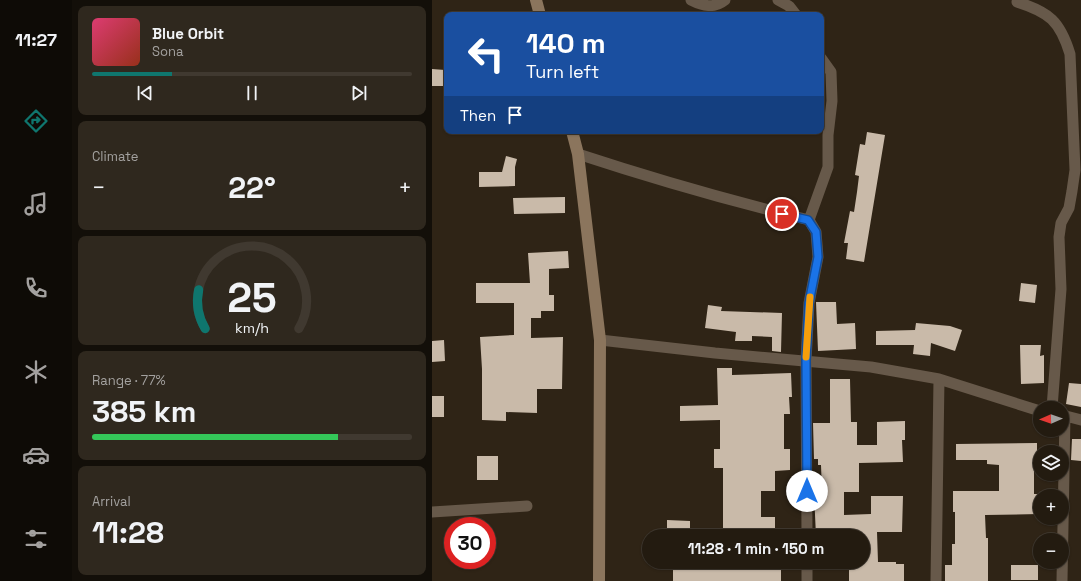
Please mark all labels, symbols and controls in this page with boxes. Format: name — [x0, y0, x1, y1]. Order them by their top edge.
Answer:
text: Blue Orbit — [152, 24, 224, 43]
text: 140 m — [526, 25, 606, 61]
text: 11:27 — [15, 28, 57, 51]
icon: left — [460, 28, 512, 80]
text: Sona — [152, 43, 183, 60]
text: Turn left — [526, 60, 599, 83]
icon: previous — [134, 82, 156, 104]
icon: pause — [241, 82, 263, 104]
icon: next — [348, 82, 370, 104]
icon: arrive — [504, 104, 526, 126]
text: Then — [460, 106, 496, 125]
icon: directions — [22, 107, 50, 135]
text: Climate — [92, 148, 138, 165]
text: 22° — [228, 168, 276, 207]
text: − — [92, 173, 106, 201]
text: + — [398, 173, 412, 201]
icon: music — [22, 190, 50, 218]
pin — [765, 197, 799, 231]
icon: arrive — [771, 203, 793, 225]
text: 25 — [227, 270, 277, 323]
icon: phone — [22, 274, 50, 302]
text: km/h — [235, 318, 269, 336]
icon: climate — [22, 358, 50, 386]
text: Range · 77% — [92, 372, 166, 389]
text: 385 km — [92, 392, 196, 431]
north arrow — [1033, 401, 1069, 437]
map controls — [1033, 401, 1069, 569]
icon: car — [22, 441, 50, 469]
button: layers — [1033, 445, 1069, 481]
position arrow — [786, 470, 828, 512]
button: + — [1033, 489, 1069, 525]
text: Arrival — [92, 493, 131, 510]
text: 11:28 — [92, 513, 164, 552]
speed limit sign: 30 — [444, 517, 496, 569]
icon: filters — [22, 525, 50, 553]
button: − — [1033, 533, 1069, 569]
text: 11:28 · 1 min · 150 m — [688, 539, 824, 558]

